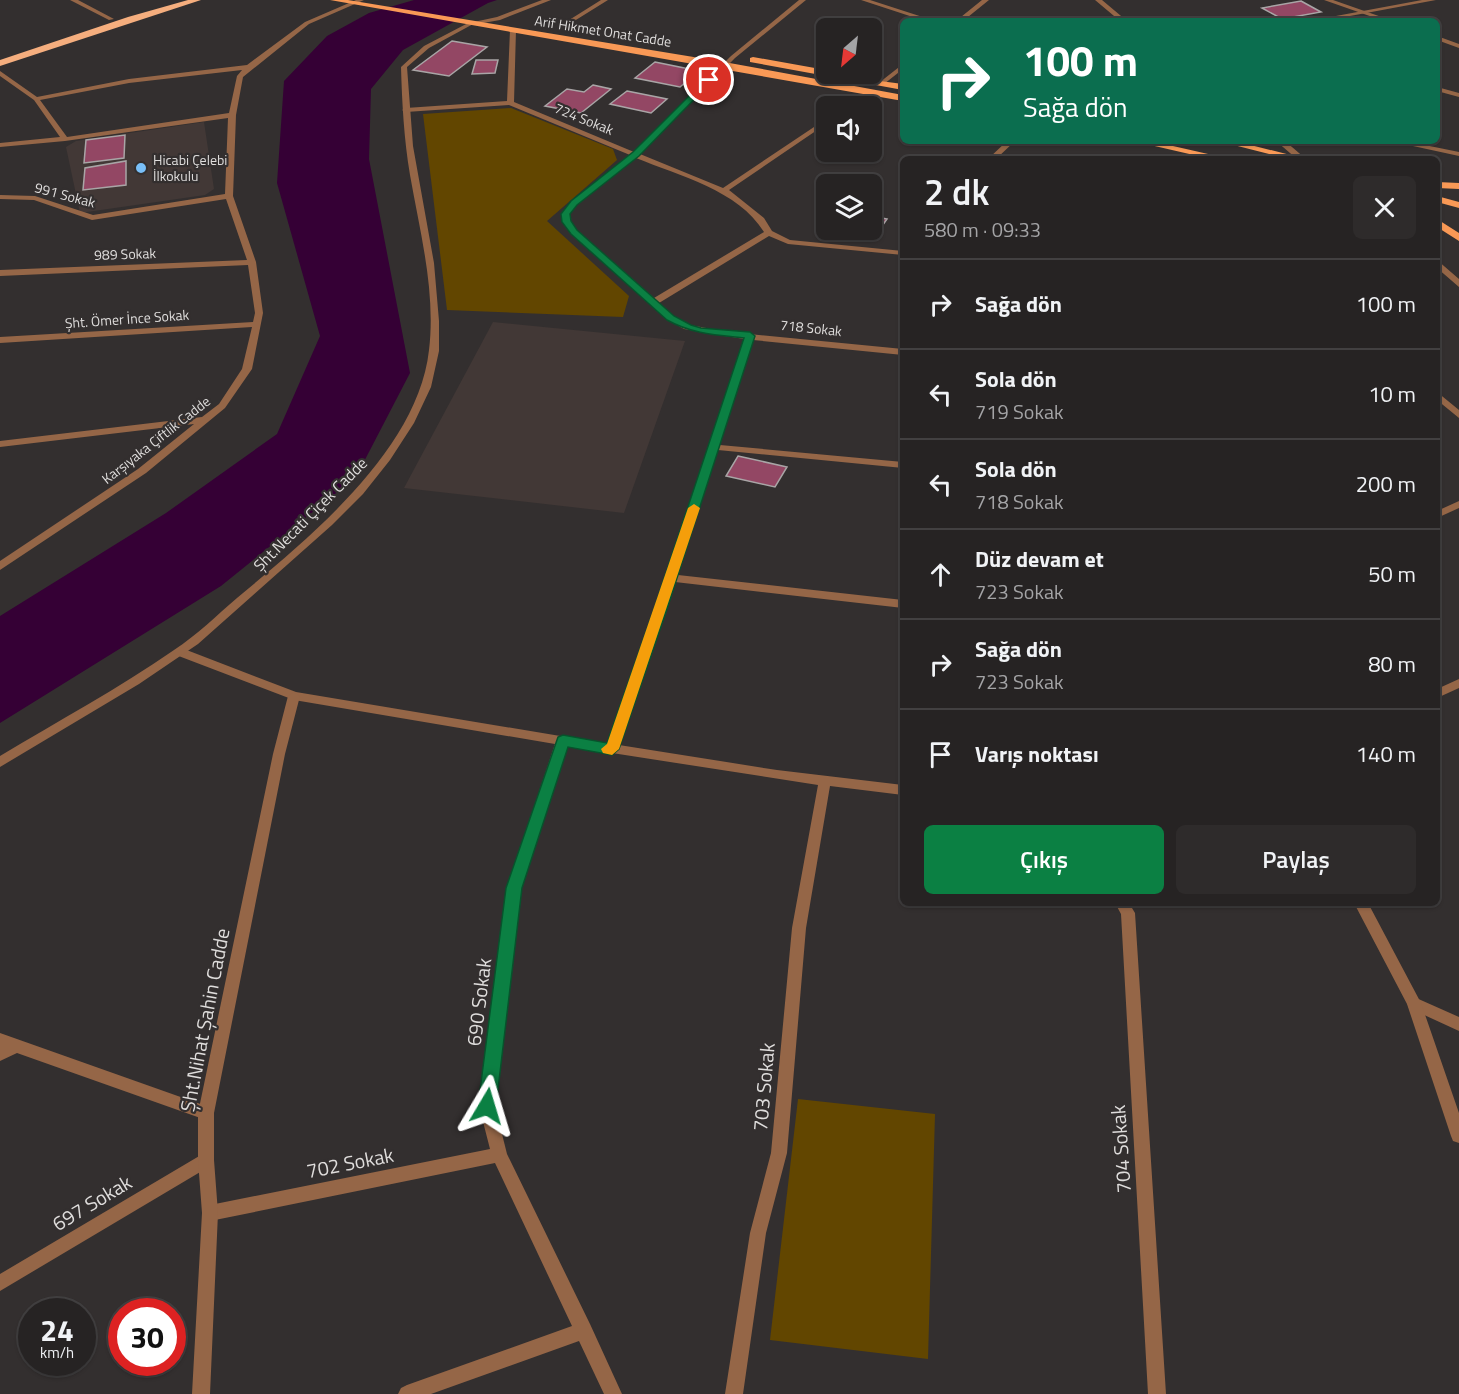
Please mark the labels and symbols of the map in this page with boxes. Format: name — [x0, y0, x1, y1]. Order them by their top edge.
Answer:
street label: Arif Hikmet Onat Cadde — [533, 9, 673, 52]
north arrow — [816, 18, 882, 84]
pin — [683, 54, 734, 105]
street label: 724 Sokak — [552, 97, 617, 140]
place label: Hicabi Çelebi İlkokulu — [153, 149, 227, 186]
marker: Hicabi Çelebi İlkokulu — [134, 161, 148, 175]
street label: 991 Sokak — [32, 176, 98, 213]
street label: 989 Sokak — [94, 242, 157, 265]
street label: Şht. Ömer İnce Sokak — [64, 304, 190, 333]
street label: 718 Sokak — [779, 314, 843, 341]
street label: Karşıyaka Çiftlik Cadde — [97, 391, 214, 489]
street label: Şht.Necati Çiçek Cadde — [247, 451, 373, 577]
street label: Şht.Nihat Şahin Cadde — [172, 926, 237, 1114]
street label: 690 Sokak — [458, 956, 499, 1048]
street label: 703 Sokak — [744, 1041, 783, 1132]
position arrow — [455, 1074, 519, 1138]
street label: 704 Sokak — [1102, 1103, 1139, 1194]
street label: 702 Sokak — [303, 1139, 397, 1186]
street label: 697 Sokak — [46, 1166, 138, 1239]
speed limit sign: 30 — [108, 1298, 186, 1376]

